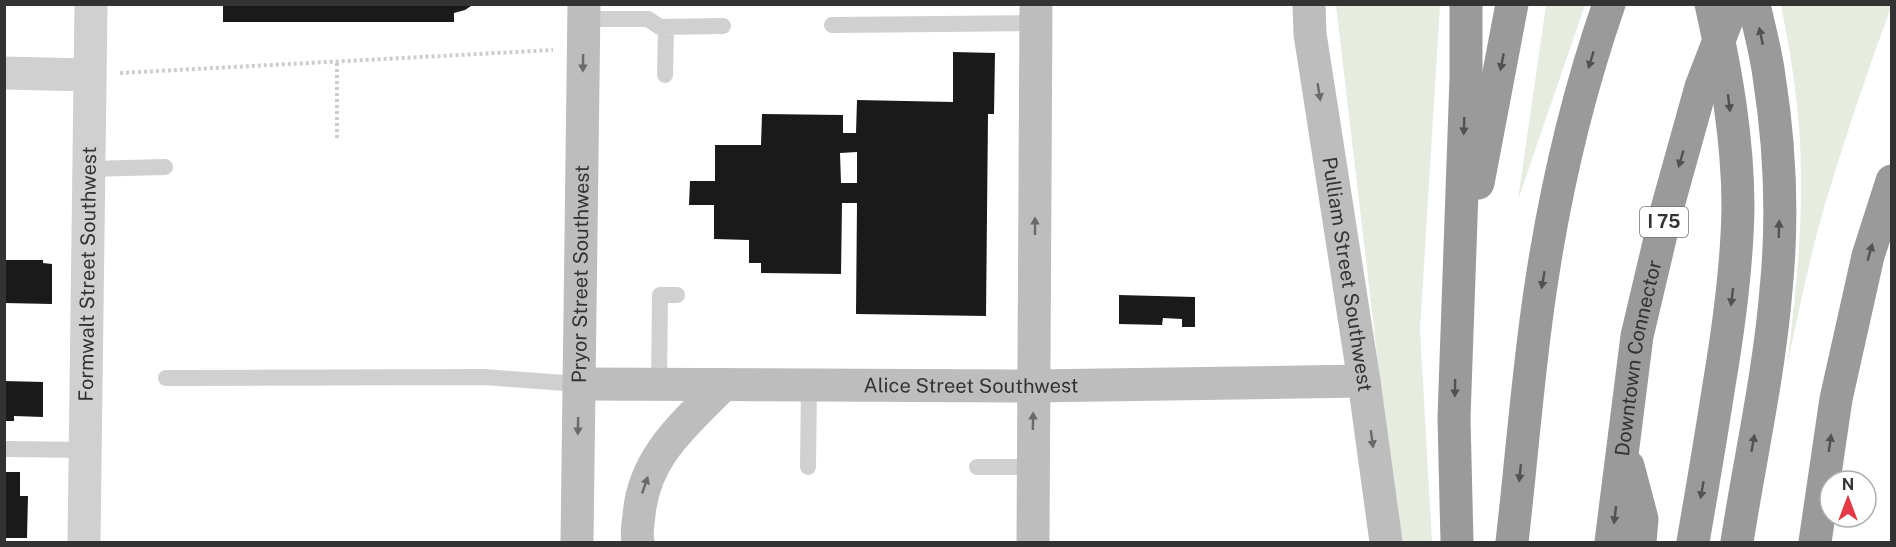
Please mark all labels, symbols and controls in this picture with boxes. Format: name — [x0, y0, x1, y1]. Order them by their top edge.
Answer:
one-way arrow — [1756, 26, 1765, 45]
one-way arrow — [1586, 51, 1595, 69]
one-way arrow — [578, 53, 588, 72]
one-way arrow — [1497, 53, 1506, 72]
one-way arrow — [1315, 82, 1324, 101]
one-way arrow — [1724, 94, 1734, 113]
one-way arrow — [1459, 116, 1469, 135]
street label: Formwalt Street Southwest — [74, 146, 101, 402]
one-way arrow — [1676, 150, 1685, 168]
street label: Pulliam Street Southwest — [1317, 155, 1377, 393]
street label: Pryor Street Southwest — [567, 165, 594, 383]
road number: I 75 — [1640, 207, 1688, 237]
one-way arrow — [1030, 217, 1040, 236]
one-way arrow — [1774, 220, 1783, 239]
one-way arrow — [1865, 243, 1875, 261]
street label: Downtown Connector — [1610, 257, 1667, 458]
one-way arrow — [1538, 270, 1547, 289]
one-way arrow — [1727, 288, 1736, 307]
street label: Alice Street Southwest — [863, 373, 1079, 398]
one-way arrow — [1450, 379, 1460, 398]
one-way arrow — [1029, 412, 1038, 431]
one-way arrow — [573, 416, 583, 435]
one-way arrow — [1367, 429, 1376, 448]
one-way arrow — [1825, 433, 1834, 452]
one-way arrow — [1749, 434, 1758, 453]
one-way arrow — [1515, 464, 1524, 483]
north arrow — [1818, 469, 1878, 529]
text: N — [1842, 475, 1854, 494]
one-way arrow — [641, 476, 651, 494]
one-way arrow — [1698, 481, 1707, 500]
one-way arrow — [1610, 506, 1620, 525]

